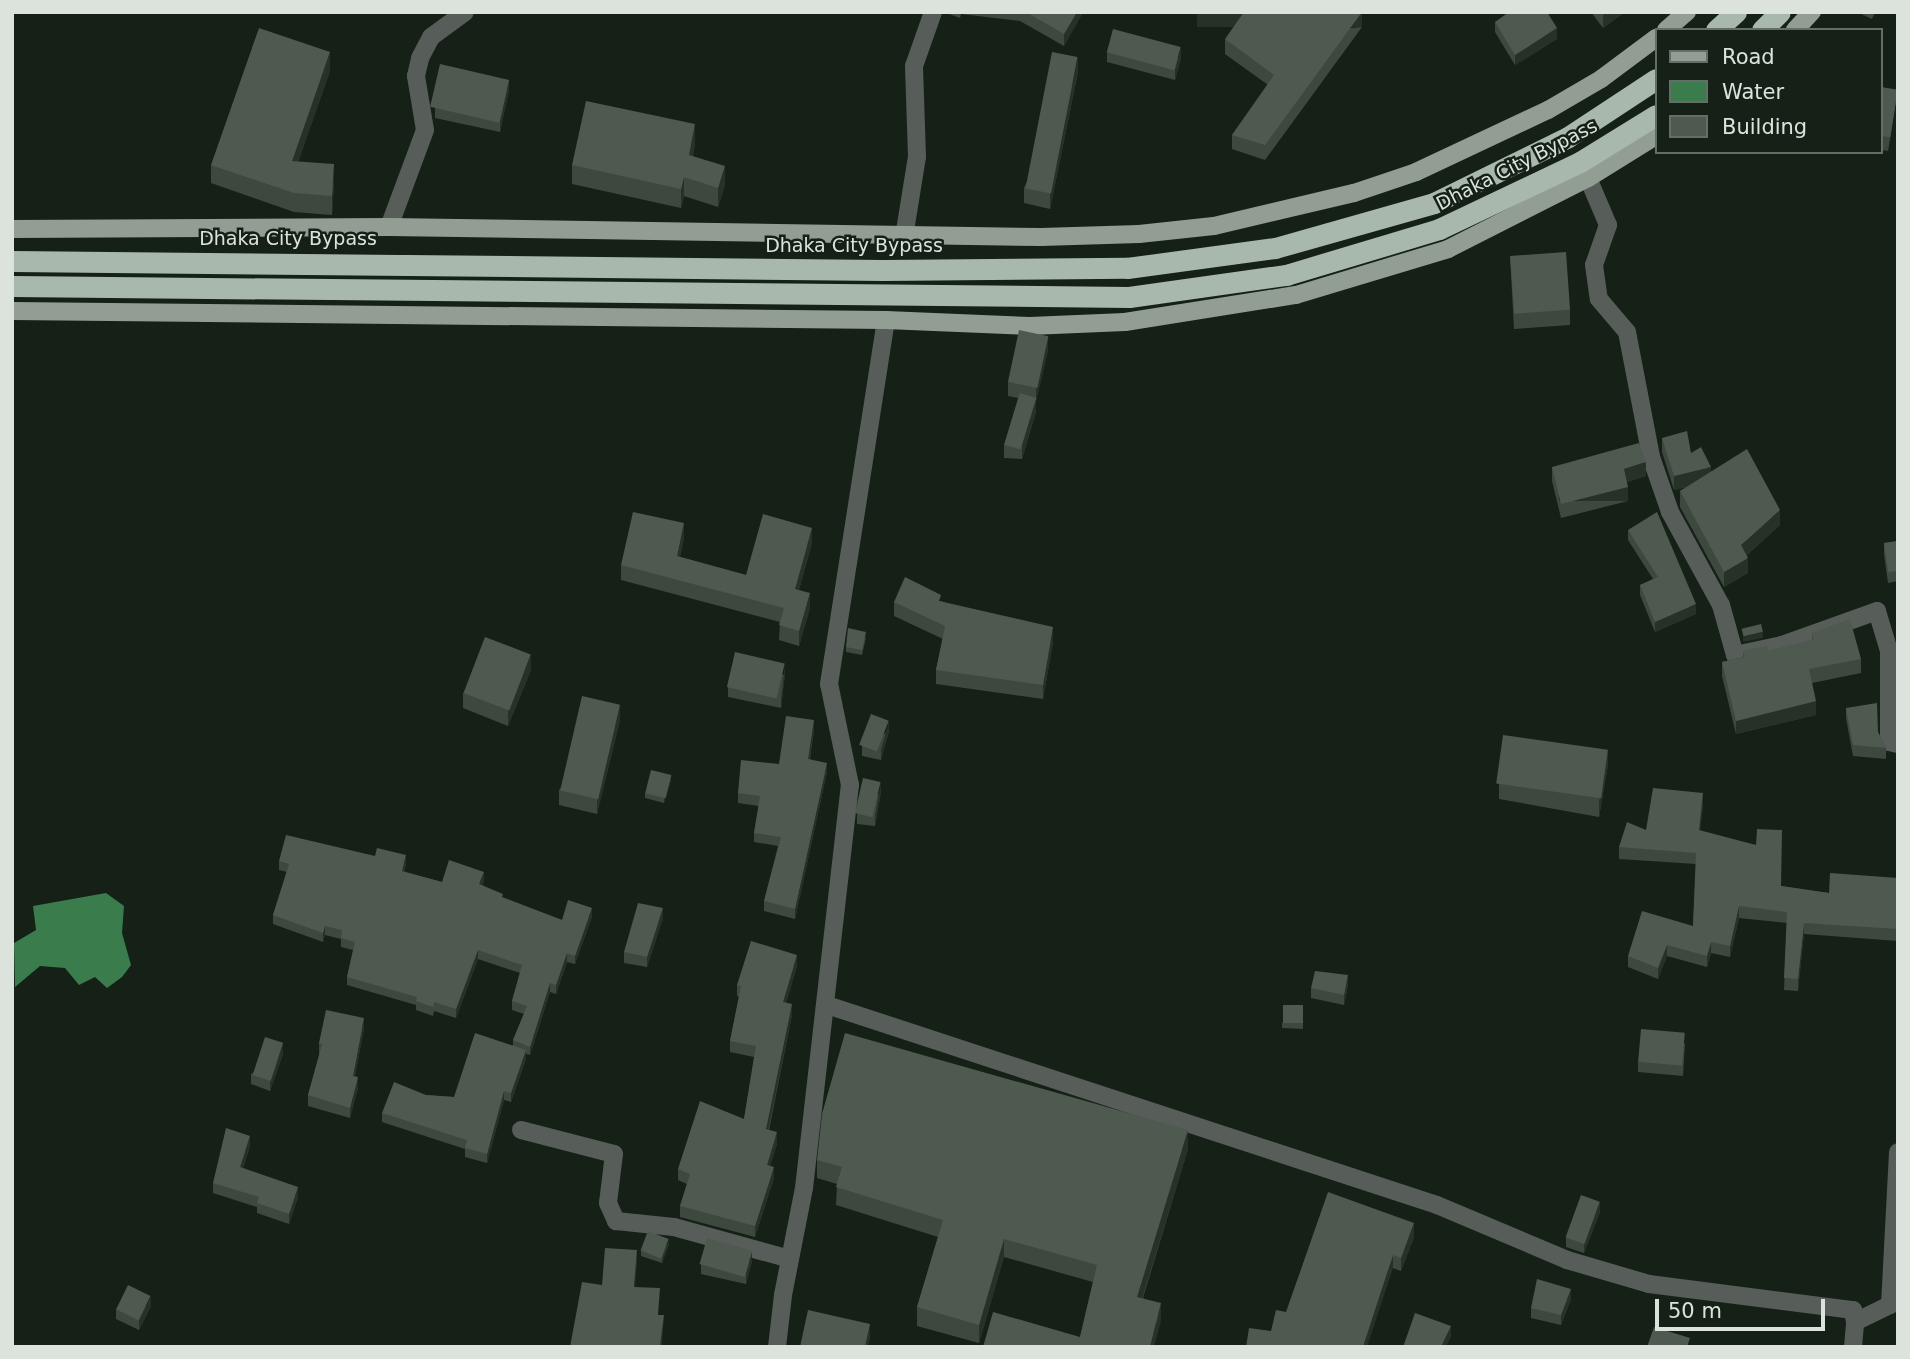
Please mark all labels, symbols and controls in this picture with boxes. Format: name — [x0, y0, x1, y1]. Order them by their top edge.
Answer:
legend — [1654, 28, 1882, 154]
text: Road — [1722, 45, 1775, 69]
text: Water — [1722, 80, 1784, 104]
street label: Dhaka City Bypass — [1433, 114, 1601, 216]
text: Building — [1722, 115, 1807, 139]
street label: Dhaka City Bypass — [199, 228, 377, 250]
street label: Dhaka City Bypass — [765, 235, 943, 257]
scale bar — [1658, 1286, 1828, 1330]
text: 50 m — [1668, 1299, 1722, 1323]

